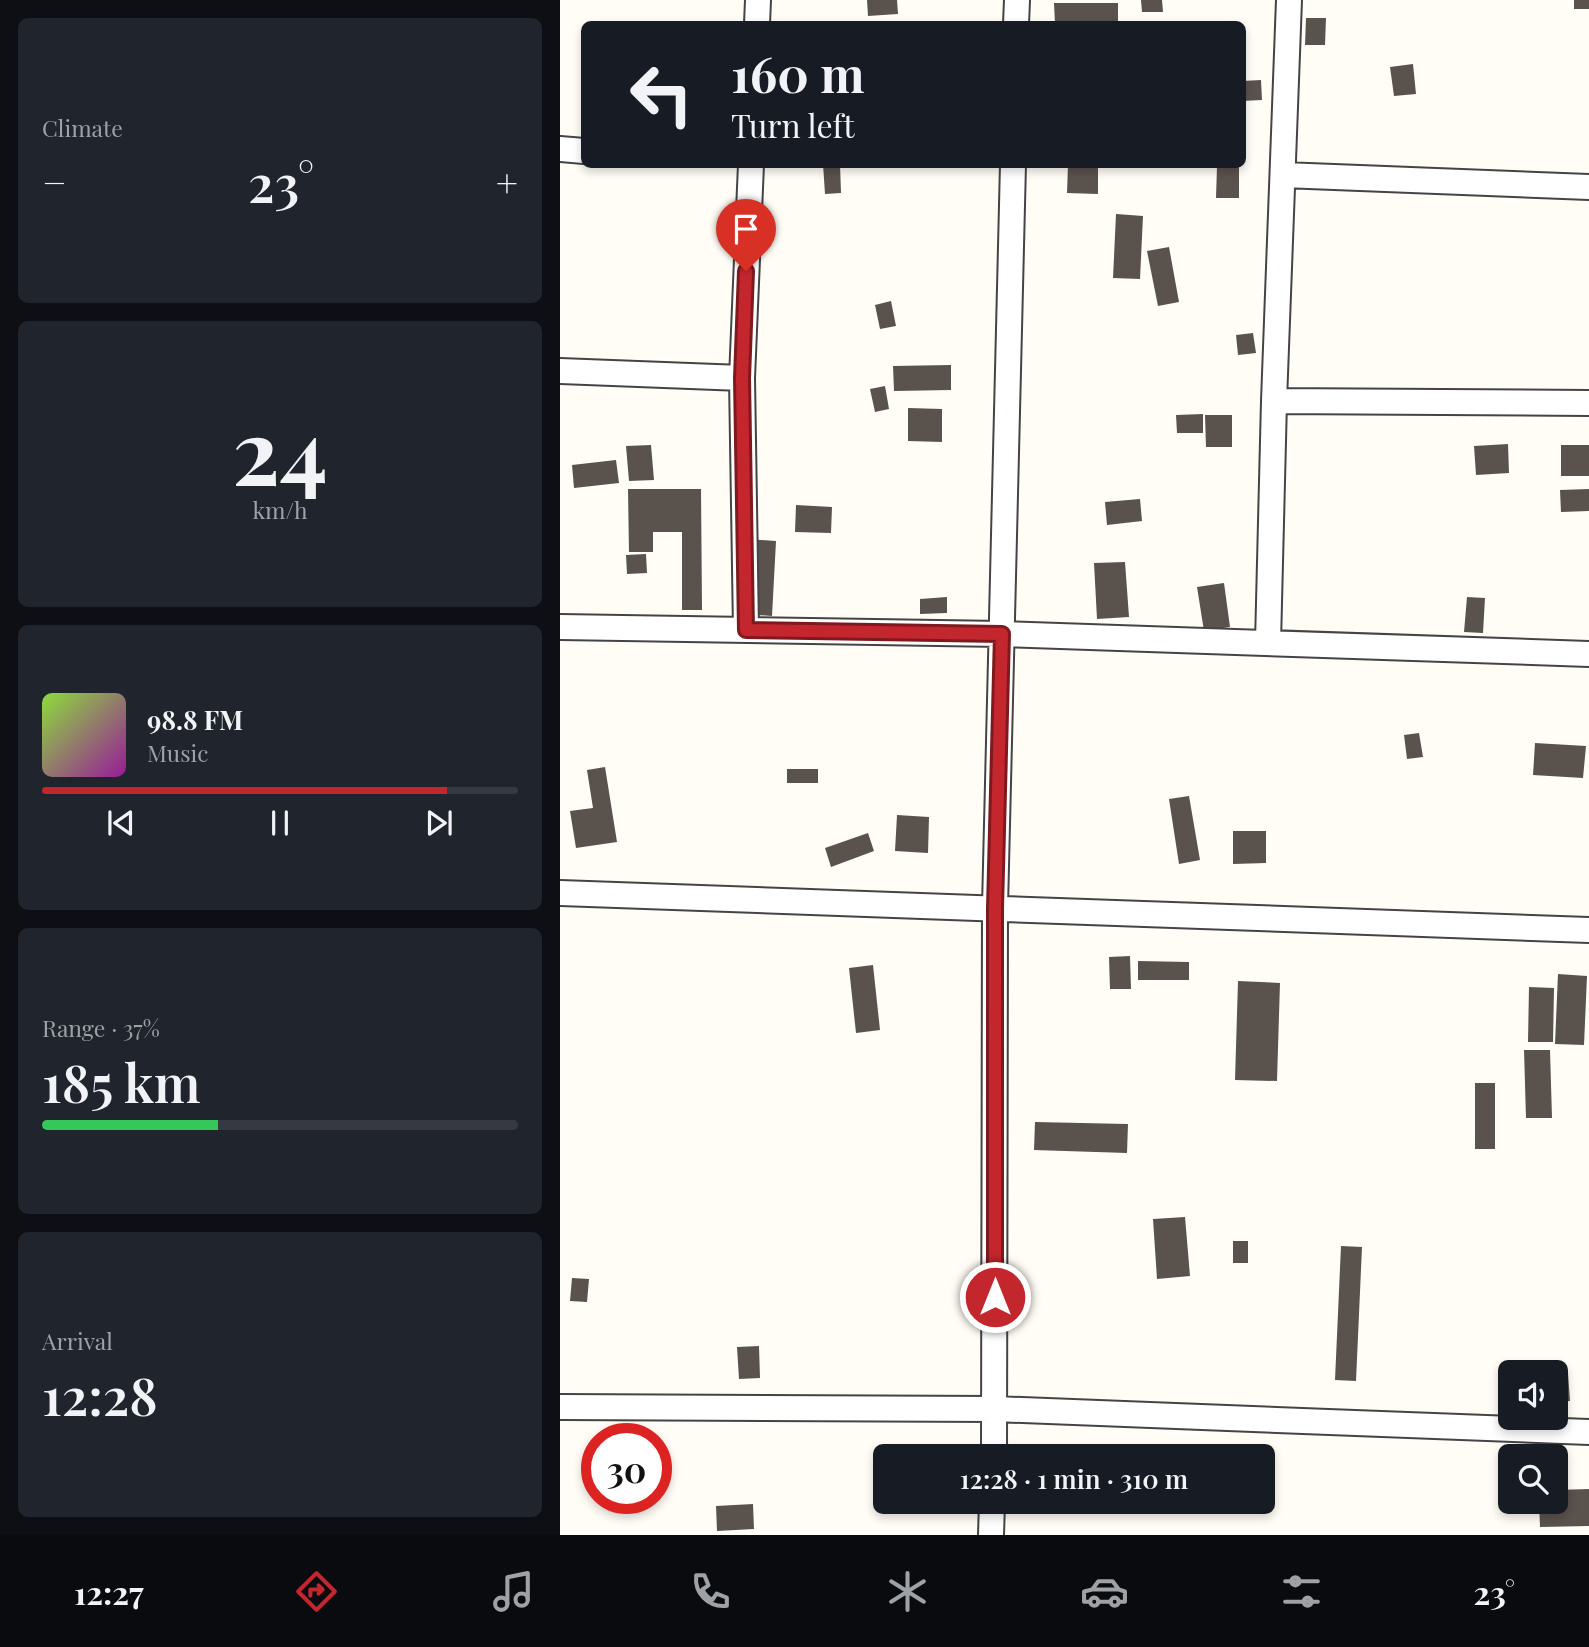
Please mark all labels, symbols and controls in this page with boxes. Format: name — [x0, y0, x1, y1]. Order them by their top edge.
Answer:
text: 160 m — [731, 40, 865, 105]
icon: left — [616, 49, 707, 140]
text: Turn left — [731, 103, 855, 146]
text: Climate — [42, 112, 123, 143]
text: 23° — [248, 147, 314, 216]
text: − — [42, 156, 67, 207]
text: + — [496, 156, 518, 207]
pin — [716, 199, 776, 271]
icon: arrive — [727, 210, 765, 248]
text: 24 — [232, 388, 328, 509]
text: km/h — [252, 494, 308, 525]
text: 98.8 FM — [147, 702, 243, 737]
text: Music — [147, 737, 208, 768]
icon: previous — [102, 804, 140, 842]
icon: pause — [261, 804, 299, 842]
icon: next — [420, 804, 458, 842]
text: Range · 37% — [42, 1012, 160, 1043]
text: 185 km — [42, 1047, 201, 1116]
position arrow — [958, 1260, 1032, 1334]
text: Arrival — [42, 1325, 113, 1356]
text: 12:28 — [42, 1360, 158, 1429]
map controls — [1498, 1360, 1568, 1514]
button: sound — [1498, 1360, 1568, 1430]
speed limit sign: 30 — [581, 1423, 672, 1514]
button: search — [1498, 1444, 1568, 1514]
text: 12:28 · 1 min · 310 m — [960, 1461, 1188, 1496]
icon: directions — [292, 1567, 341, 1616]
icon: music — [489, 1567, 538, 1616]
icon: phone — [686, 1567, 735, 1616]
icon: climate — [883, 1567, 932, 1616]
icon: car — [1080, 1567, 1129, 1616]
icon: filters — [1277, 1567, 1326, 1616]
text: 12:27 — [74, 1570, 144, 1613]
text: 23° — [1474, 1570, 1515, 1613]

